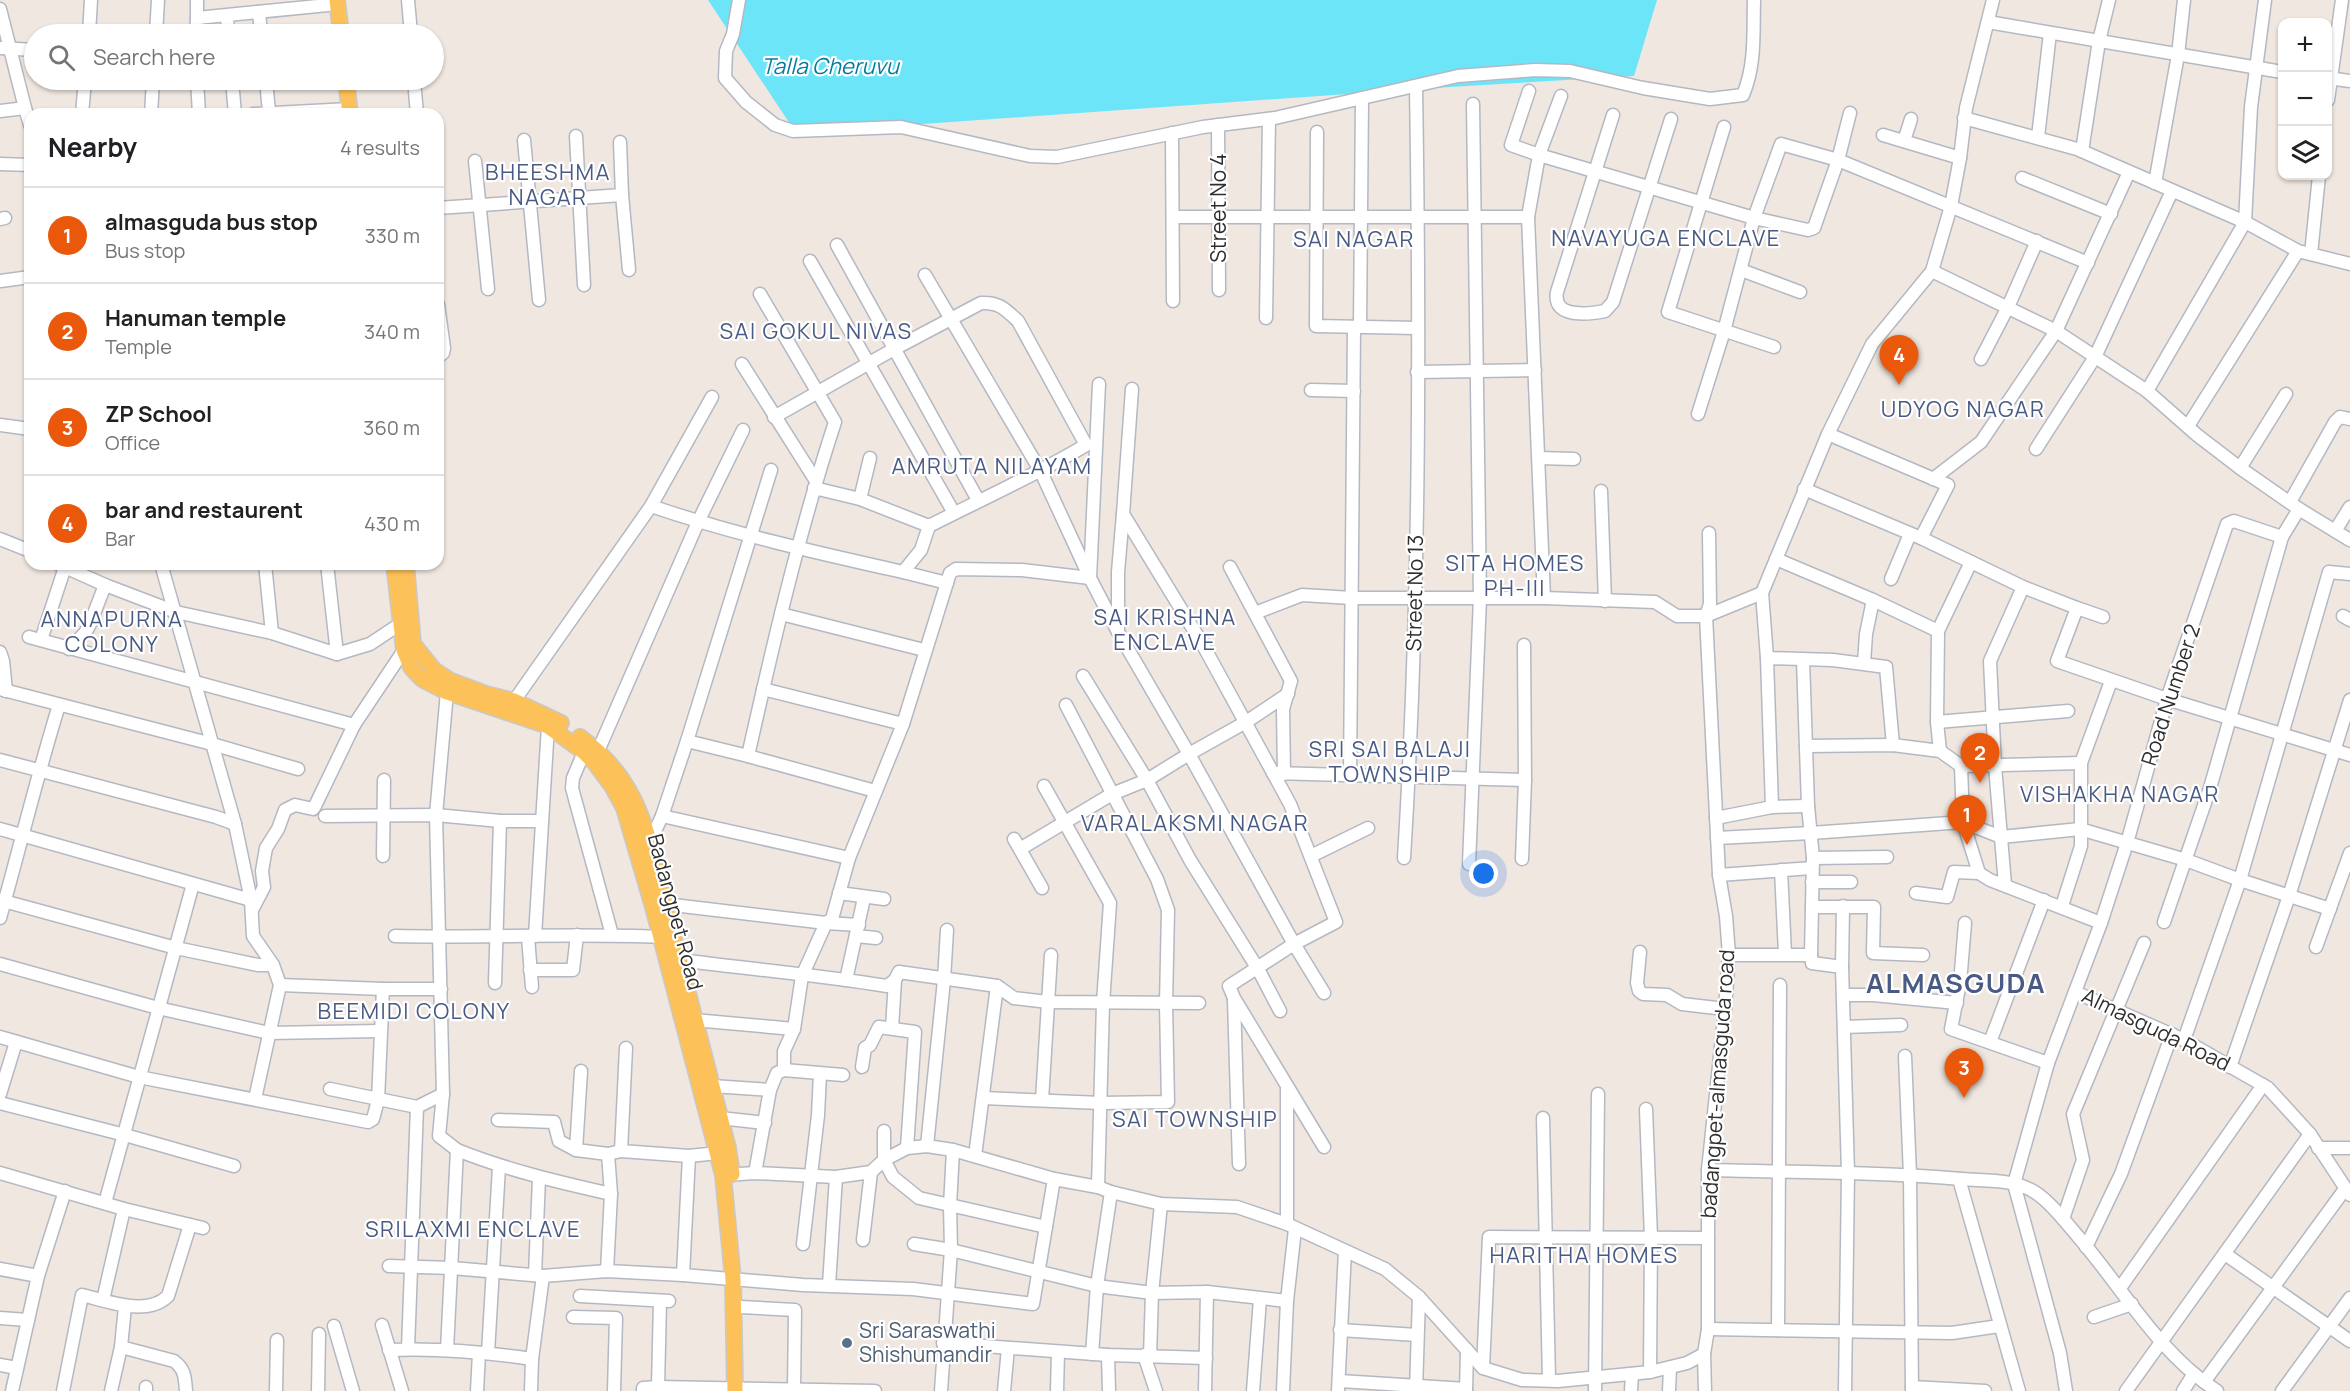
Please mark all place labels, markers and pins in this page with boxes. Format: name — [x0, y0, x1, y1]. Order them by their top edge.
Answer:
pin: 4 — [1880, 336, 1918, 385]
pin: 2 — [1960, 734, 2000, 783]
pin: 1 — [1948, 796, 1986, 845]
pin: 3 — [1944, 1048, 1984, 1098]
place label: Sri Saraswathi Shishumandir — [859, 1316, 996, 1368]
marker: Sri Saraswathi Shishumandir — [840, 1336, 854, 1350]

